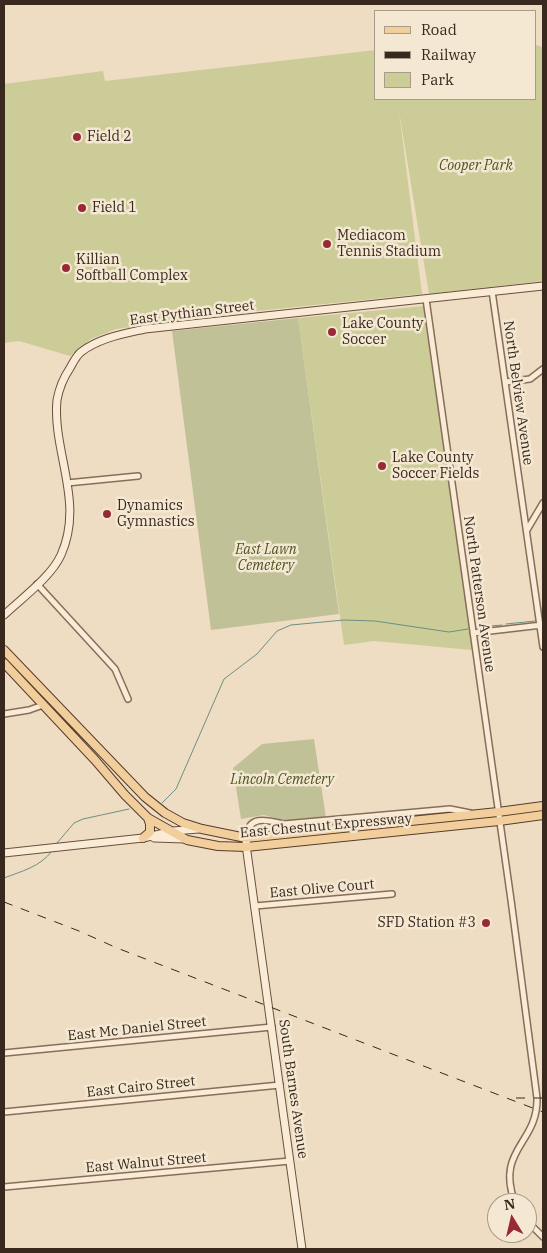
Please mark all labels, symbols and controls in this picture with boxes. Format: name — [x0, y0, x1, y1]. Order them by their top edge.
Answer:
legend — [374, 10, 537, 100]
text: Road — [421, 20, 457, 39]
text: Railway — [421, 45, 476, 64]
text: Park — [421, 70, 454, 89]
place label: Field 2 — [87, 129, 132, 145]
marker: Field 2 — [71, 131, 83, 143]
park label: Cooper Park — [439, 158, 513, 174]
place label: Field 1 — [92, 200, 137, 216]
marker: Field 1 — [76, 202, 88, 214]
place label: Mediacom Tennis Stadium — [337, 228, 441, 260]
marker: Mediacom Tennis Stadium — [321, 238, 333, 250]
place label: Killian Softball Complex — [76, 252, 188, 284]
marker: Killian Softball Complex — [60, 262, 72, 274]
street label: East Pythian Street — [129, 297, 255, 329]
place label: Lake County Soccer — [342, 316, 424, 348]
street label: North Belview Avenue — [500, 320, 536, 466]
marker: Lake County Soccer — [326, 326, 338, 338]
place label: Lake County Soccer Fields — [392, 450, 479, 482]
marker: Lake County Soccer Fields — [376, 460, 388, 472]
place label: Dynamics Gymnastics — [117, 498, 195, 530]
marker: Dynamics Gymnastics — [101, 508, 113, 520]
street label: North Patterson Avenue — [460, 515, 498, 673]
park label: East Lawn Cemetery — [235, 542, 297, 574]
park label: Lincoln Cemetery — [230, 772, 334, 788]
street label: East Chestnut Expressway — [239, 810, 413, 842]
street label: East Olive Court — [269, 876, 375, 902]
place label: SFD Station #3 — [378, 915, 476, 931]
marker: SFD Station #3 — [480, 917, 492, 929]
street label: East Mc Daniel Street — [67, 1013, 207, 1045]
street label: South Barnes Avenue — [275, 1018, 311, 1160]
street label: East Cairo Street — [86, 1073, 196, 1101]
street label: East Walnut Street — [85, 1149, 207, 1177]
north arrow — [487, 1193, 537, 1243]
text: N — [503, 1194, 517, 1214]

